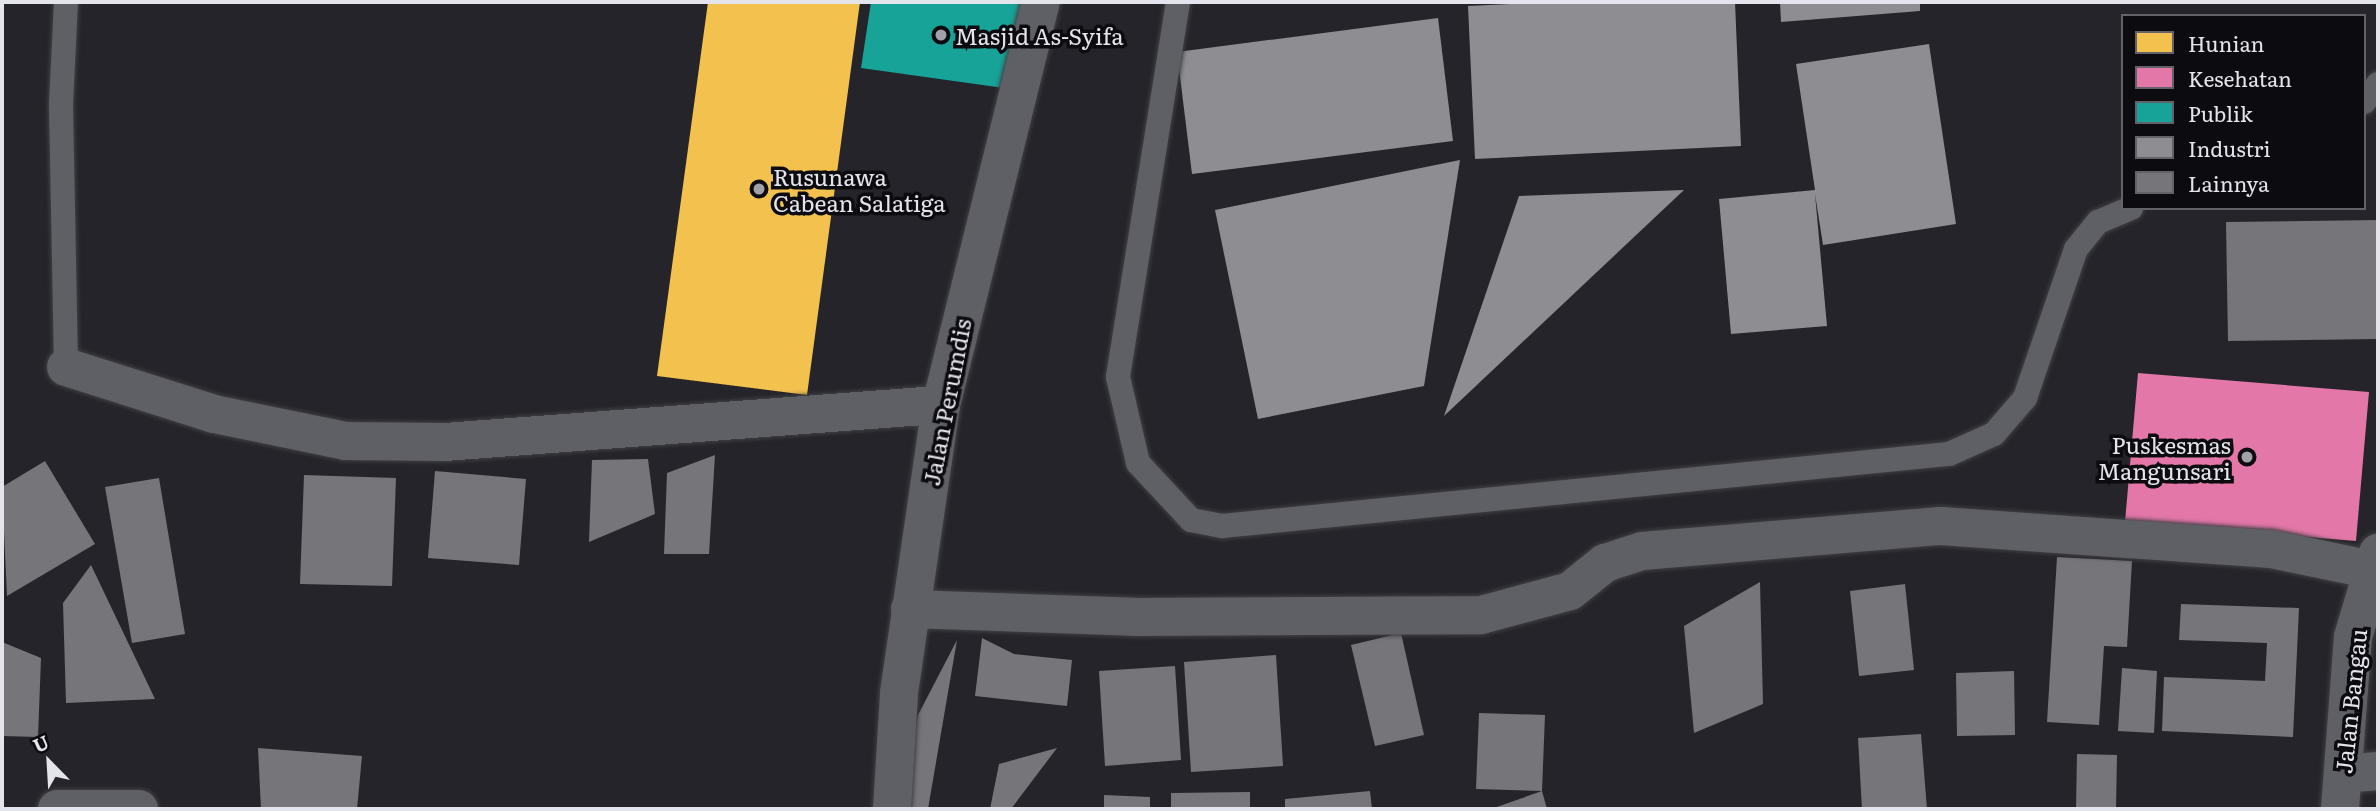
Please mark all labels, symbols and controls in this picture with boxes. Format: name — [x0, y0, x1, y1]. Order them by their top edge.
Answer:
legend — [2121, 14, 2366, 210]
place label: Masjid As-Syifa — [955, 21, 1124, 49]
marker: Masjid As-Syifa — [933, 27, 949, 43]
text: Hunian — [2188, 27, 2264, 58]
text: Kesehatan — [2188, 62, 2292, 93]
text: Publik — [2188, 97, 2253, 128]
text: Industri — [2188, 132, 2270, 163]
place label: Rusunawa Cabean Salatiga — [773, 162, 946, 216]
text: Lainnya — [2188, 167, 2269, 198]
marker: Rusunawa Cabean Salatiga — [751, 181, 767, 197]
street label: Jalan Perumdis — [916, 316, 976, 488]
place label: Puskesmas Mangunsari — [2097, 430, 2231, 484]
marker: Puskesmas Mangunsari — [2237, 447, 2257, 467]
street label: Jalan Bangau — [2329, 627, 2371, 775]
north arrow — [14, 727, 84, 797]
text: U — [28, 727, 53, 759]

